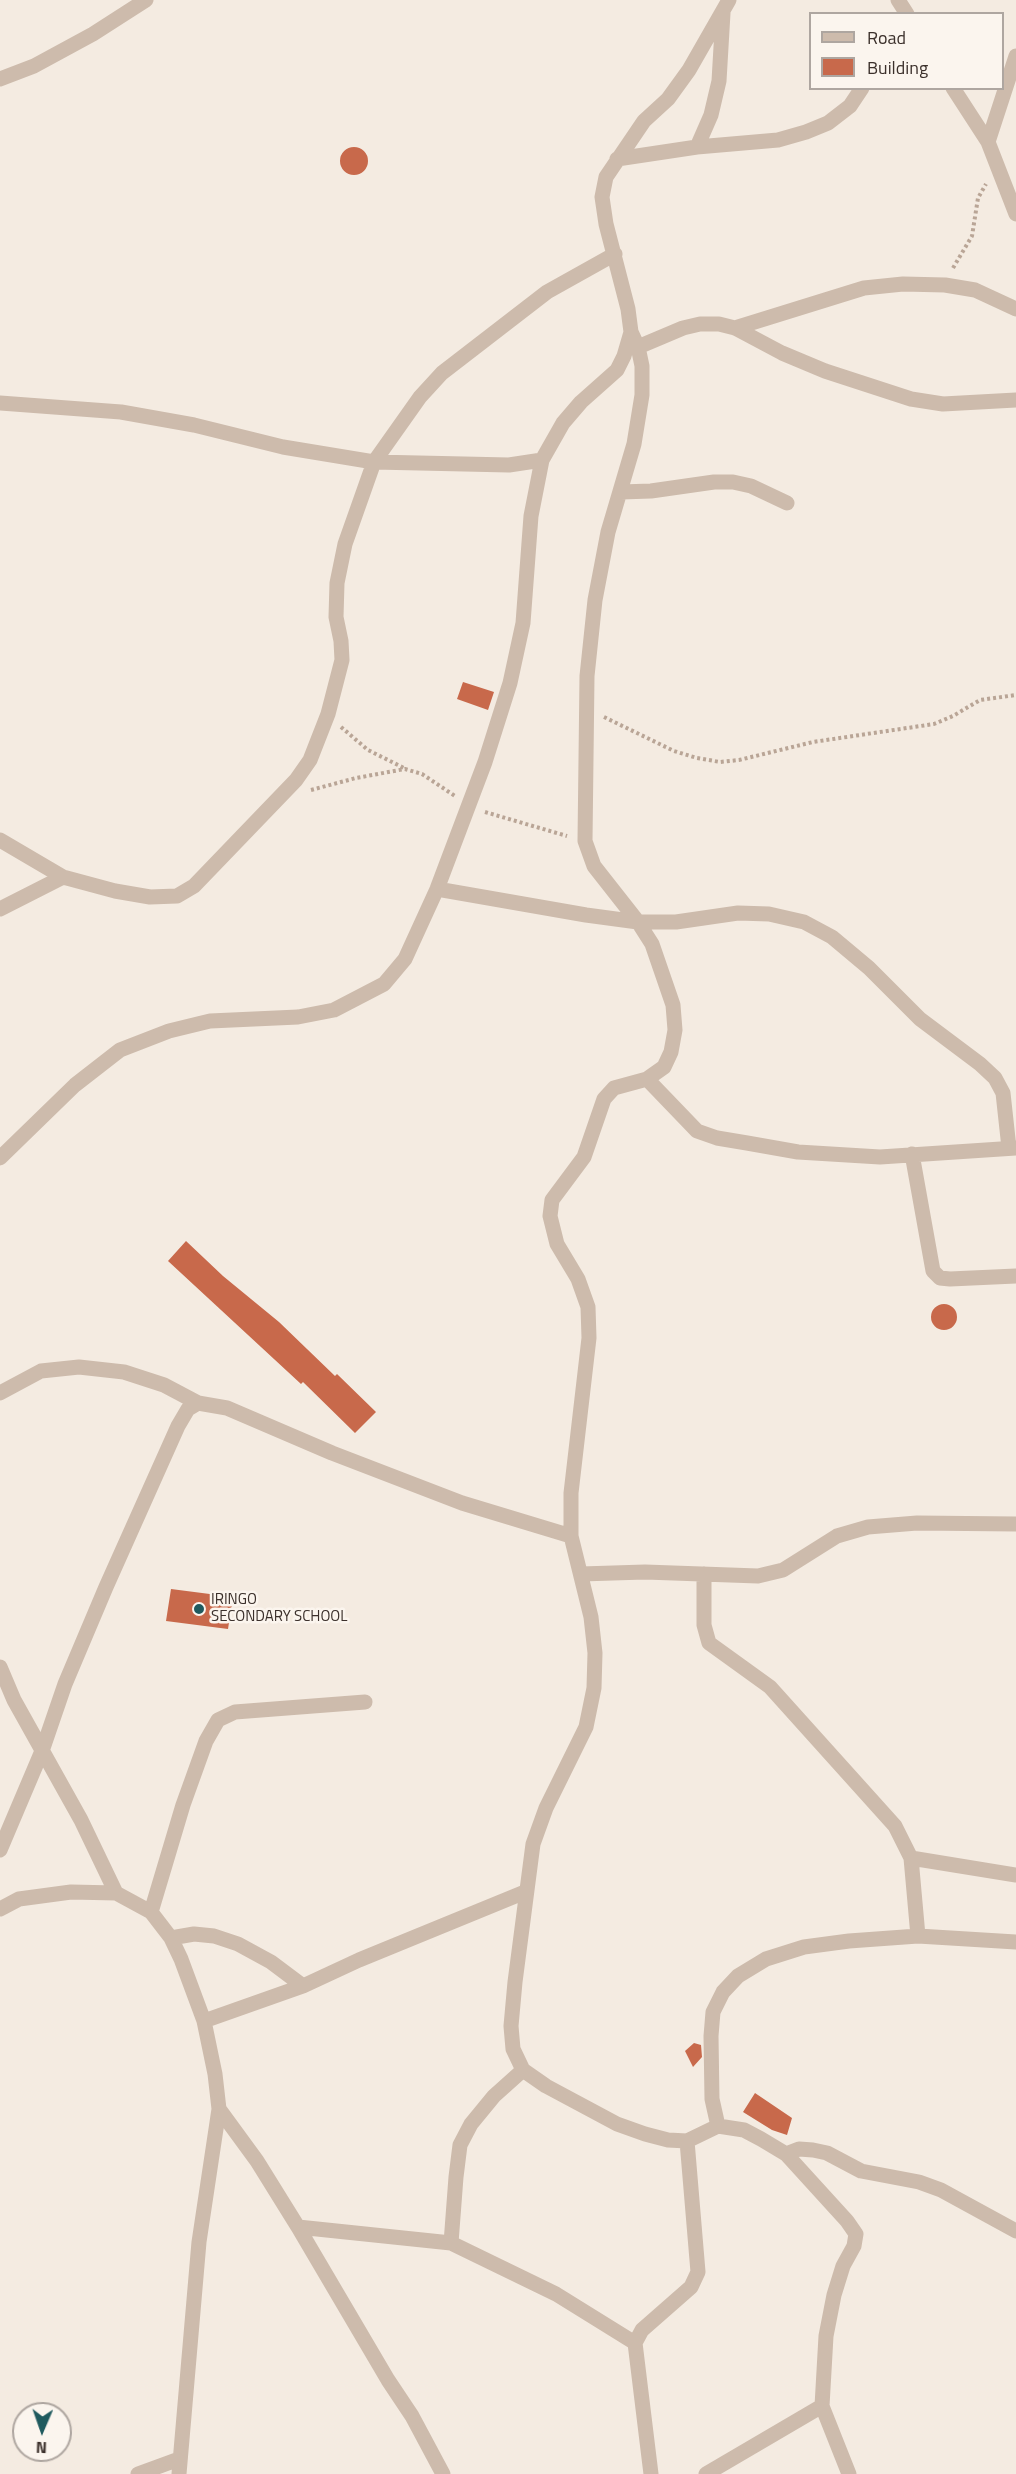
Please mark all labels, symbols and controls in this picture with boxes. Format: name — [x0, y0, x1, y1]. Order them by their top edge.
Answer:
legend — [809, 12, 1004, 90]
text: Road — [867, 24, 906, 51]
text: Building — [867, 54, 928, 81]
place label: IRINGO SECONDARY SCHOOL — [211, 1591, 347, 1626]
marker: IRINGO SECONDARY SCHOOL — [192, 1602, 206, 1616]
north arrow — [12, 2402, 72, 2462]
text: N — [35, 2436, 47, 2460]

